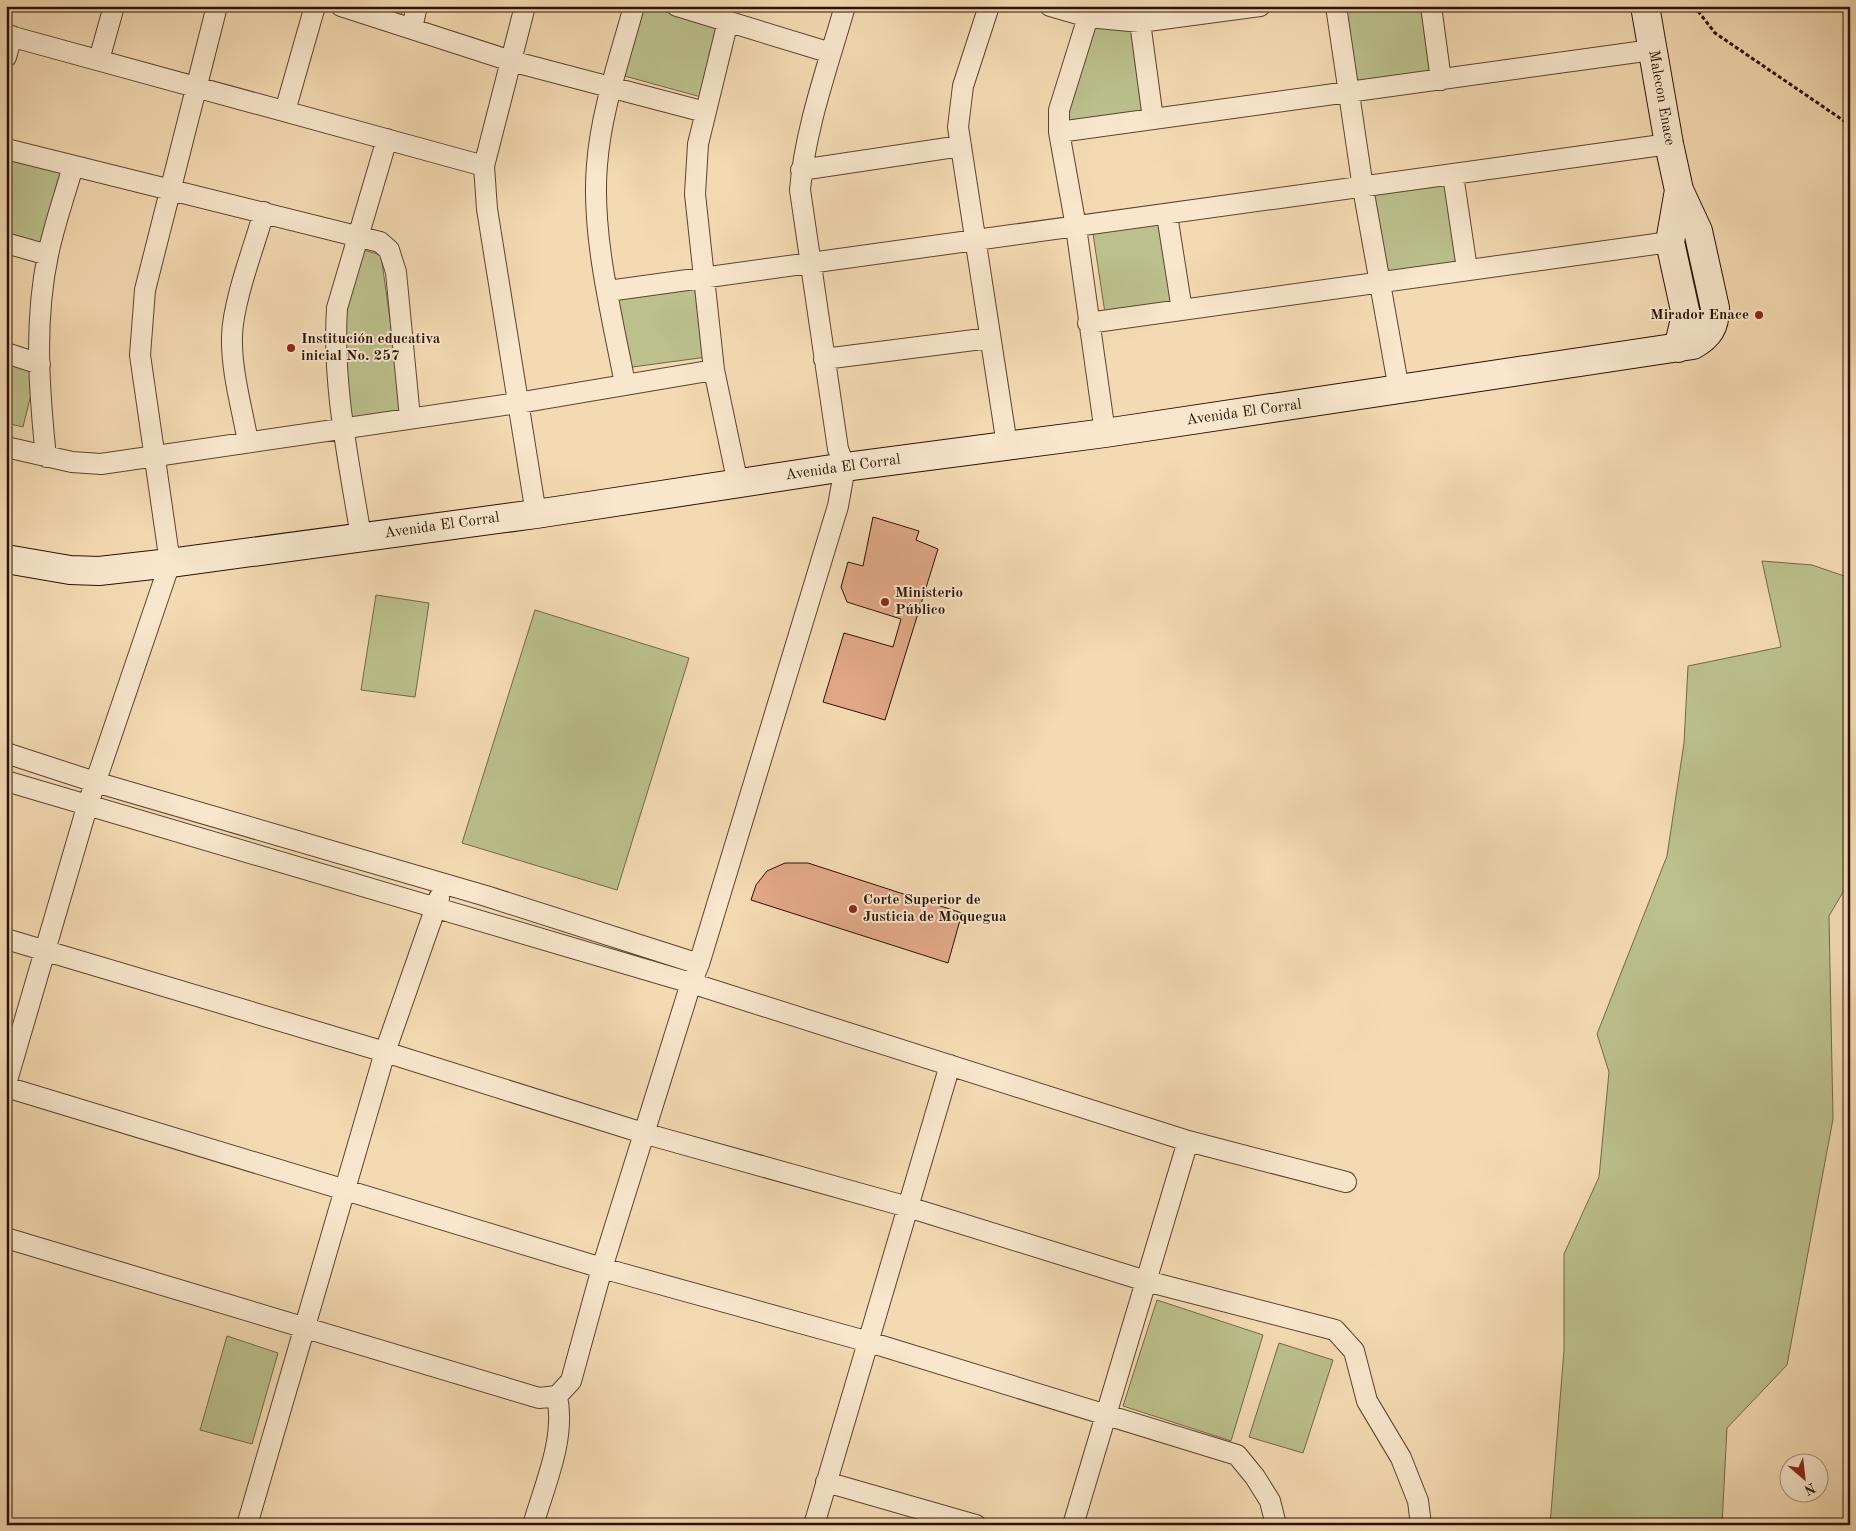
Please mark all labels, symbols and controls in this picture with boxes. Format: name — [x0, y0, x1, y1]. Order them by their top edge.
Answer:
street label: Malecon Enace — [1645, 49, 1677, 147]
place label: Mirador Enace — [1650, 308, 1749, 323]
marker: Mirador Enace — [1753, 309, 1765, 321]
place label: Institución educativa inicial No. 257 — [301, 332, 441, 364]
marker: Institución educativa inicial No. 257 — [285, 342, 297, 354]
street label: Avenida El Corral — [1185, 397, 1303, 429]
street label: Avenida El Corral — [784, 452, 902, 484]
street label: Avenida El Corral — [383, 510, 501, 542]
place label: Ministerio Público — [895, 586, 963, 618]
marker: Ministerio Público — [879, 596, 891, 608]
place label: Corte Superior de Justicia de Moquegua — [863, 893, 1007, 925]
marker: Corte Superior de Justicia de Moquegua — [847, 903, 859, 915]
north arrow — [1778, 1454, 1828, 1504]
text: N — [1801, 1480, 1818, 1497]

